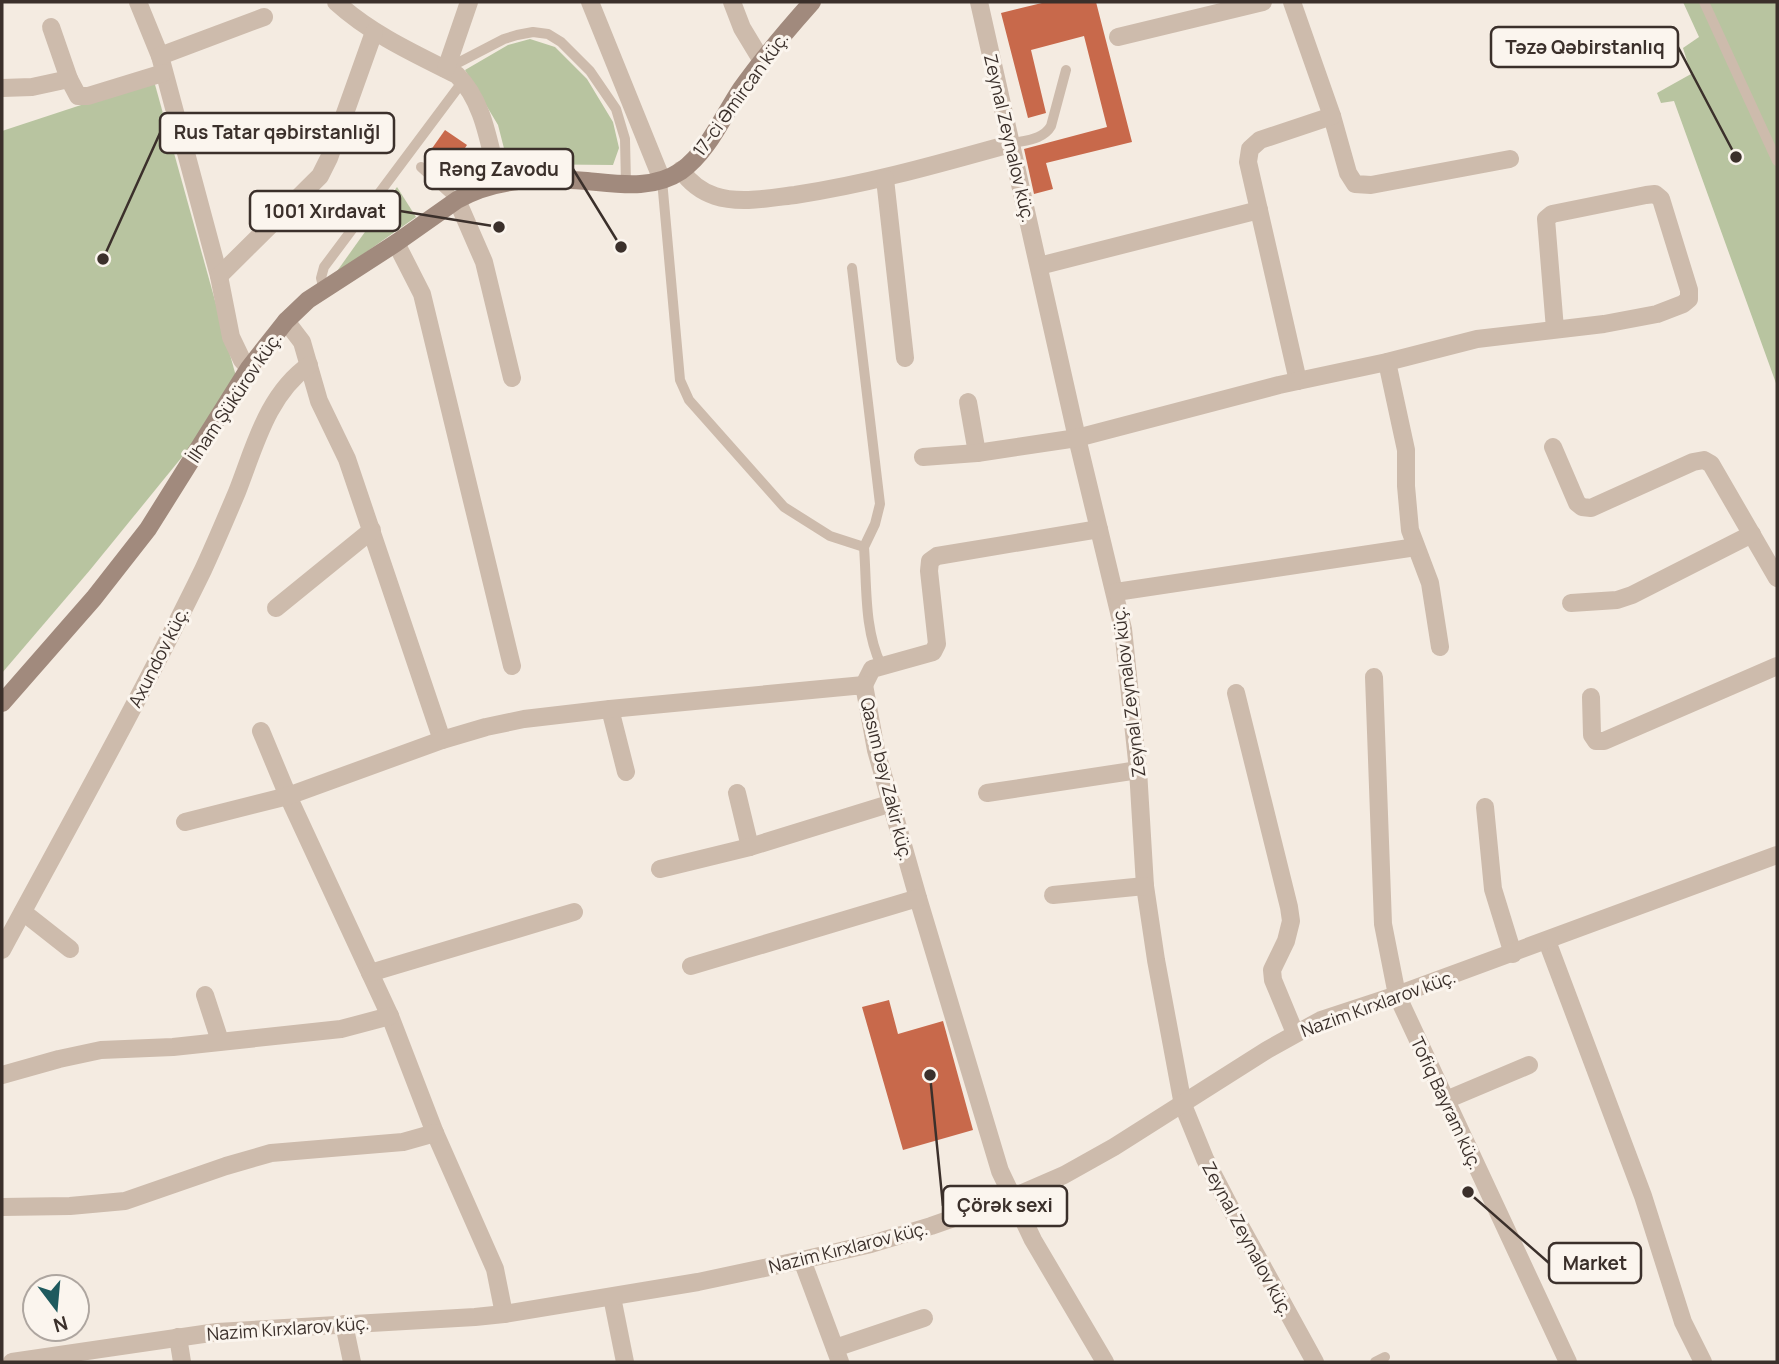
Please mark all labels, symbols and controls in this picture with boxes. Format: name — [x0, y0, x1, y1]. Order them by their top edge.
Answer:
street label: 17-ci Əmircan küç. — [687, 27, 793, 161]
callout: Təzə Qəbirstanlıq — [1491, 27, 1678, 67]
text: Təzə Qəbirstanlıq — [1505, 34, 1665, 60]
street label: Zeynal Zeynalov küç. — [979, 52, 1041, 224]
callout: Rus Tatar qəbirstanlığl — [160, 113, 394, 153]
text: Rus Tatar qəbirstanlığl — [174, 119, 380, 145]
callout: Rəng Zavodu — [425, 149, 573, 189]
text: Rəng Zavodu — [439, 156, 559, 182]
callout: 1001 Xırdavat — [250, 191, 400, 231]
text: 1001 Xırdavat — [264, 198, 386, 224]
street label: İlham Şükürov küç. — [181, 327, 287, 467]
street label: Axundov küç. — [122, 603, 194, 711]
street label: Zeynal Zeynalov küç. — [1106, 605, 1150, 779]
street label: Qasım bəy Zakir küç. — [855, 695, 919, 863]
street label: Nazim Kırxlarov küç. — [1297, 964, 1459, 1042]
street label: Tofiq Bayram küç. — [1406, 1033, 1488, 1173]
street label: Zeynal Zeynalov küç. — [1197, 1157, 1299, 1321]
callout: Çörək sexi — [943, 1186, 1067, 1226]
text: Çörək sexi — [957, 1192, 1053, 1218]
street label: Nazim Kırxlarov küç. — [766, 1216, 930, 1278]
callout: Market — [1549, 1243, 1641, 1283]
text: Market — [1563, 1250, 1627, 1276]
north arrow — [21, 1273, 91, 1343]
text: N — [51, 1310, 71, 1339]
street label: Nazim Kırxlarov küç. — [206, 1310, 370, 1346]

